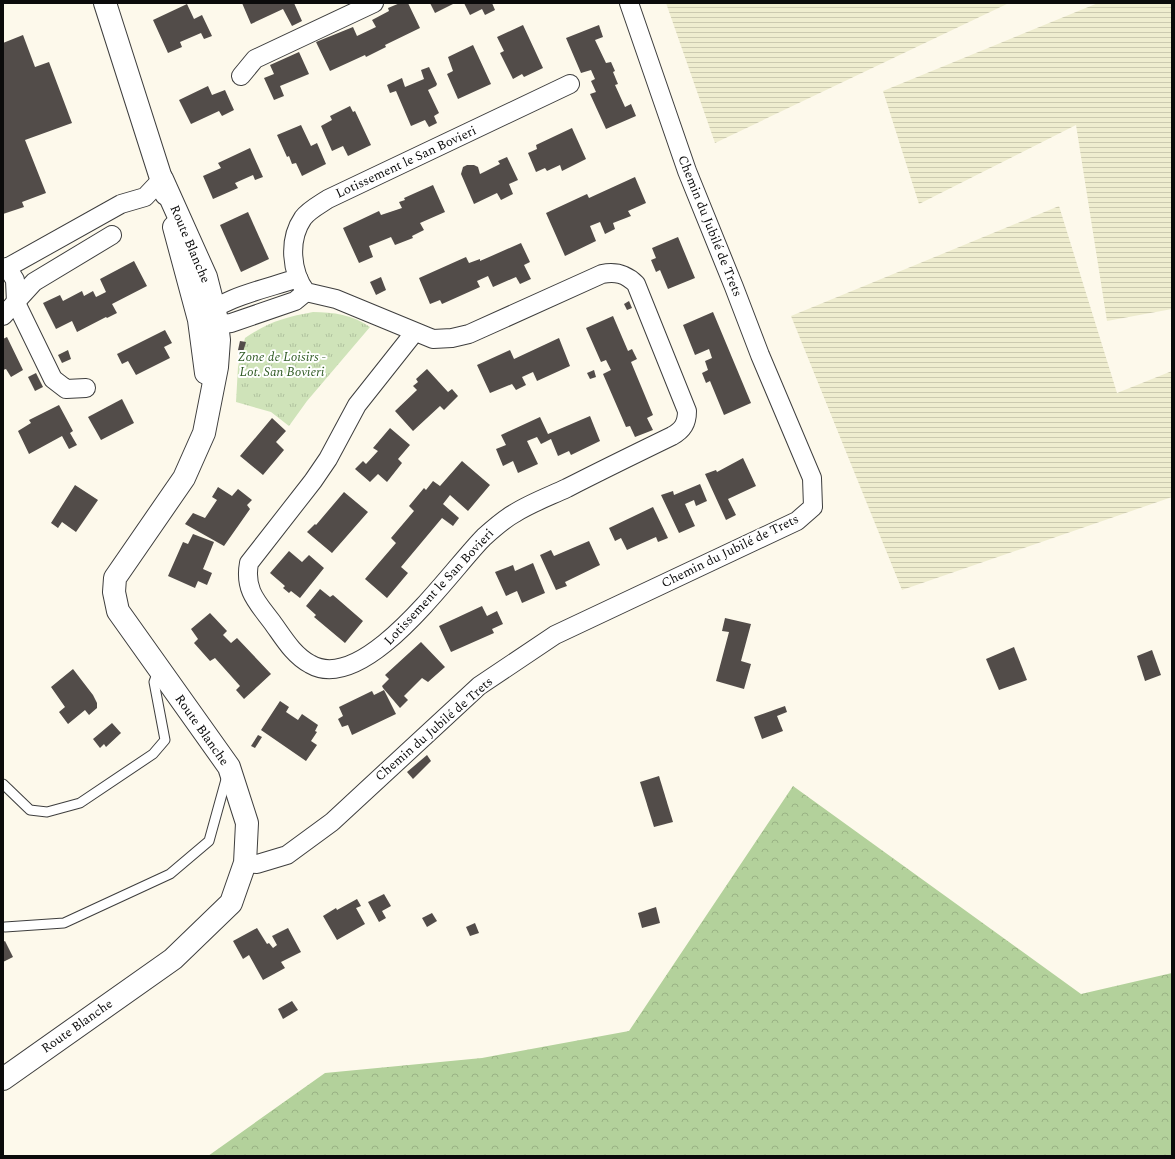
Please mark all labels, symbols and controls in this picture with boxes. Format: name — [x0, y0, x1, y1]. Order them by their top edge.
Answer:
street label: Lotissement le San Bovieri — [332, 121, 480, 203]
street label: Chemin du Jubilé de Trets — [672, 152, 748, 300]
street label: Route Blanche — [165, 202, 215, 286]
park label: Zone de Loisirs - Lot. San Bovieri — [238, 347, 327, 382]
street label: Chemin du Jubilé de Trets — [658, 509, 802, 593]
street label: Lotissement le San Bovieri — [379, 524, 499, 650]
street label: Chemin du Jubilé de Trets — [370, 672, 498, 786]
street label: Route Blanche — [170, 690, 234, 770]
street label: Route Blanche — [37, 994, 117, 1058]

